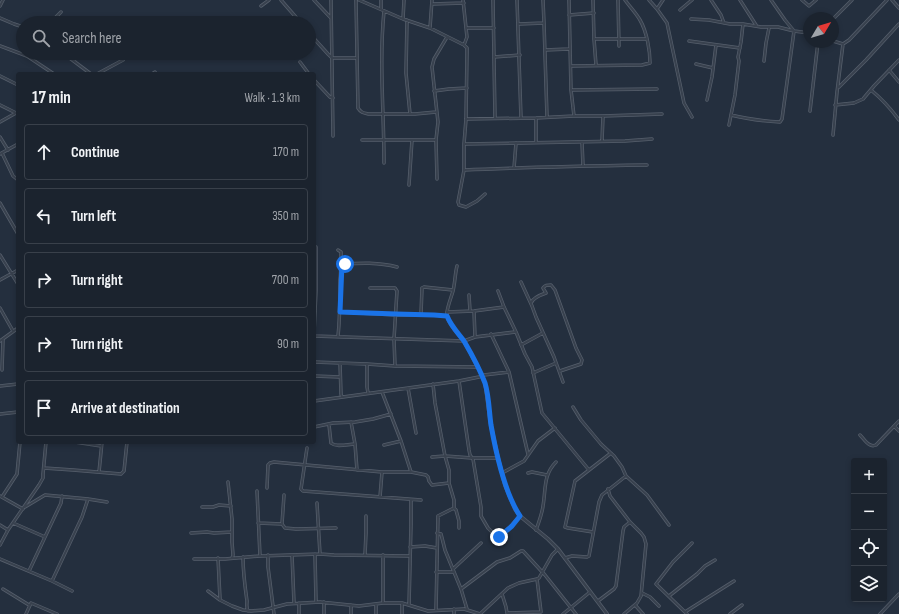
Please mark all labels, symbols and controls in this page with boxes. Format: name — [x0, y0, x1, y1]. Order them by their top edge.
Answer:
north arrow — [803, 12, 839, 48]
search box — [16, 16, 316, 60]
icon: search — [30, 27, 52, 49]
text: Search here — [62, 29, 122, 48]
text: 17 min — [32, 88, 71, 108]
text: Walk · 1.3 km — [245, 90, 300, 106]
icon: ahead — [33, 141, 55, 163]
text: Continue — [71, 143, 120, 162]
text: 170 m — [273, 144, 299, 160]
icon: left — [33, 205, 55, 227]
text: Turn left — [71, 207, 116, 226]
text: 350 m — [272, 208, 299, 224]
route start — [336, 255, 354, 273]
icon: right — [33, 269, 55, 291]
text: Turn right — [71, 271, 123, 290]
text: 700 m — [272, 272, 299, 288]
icon: right — [33, 333, 55, 355]
text: Turn right — [71, 335, 123, 354]
text: 90 m — [277, 336, 299, 352]
icon: arrive — [33, 397, 55, 419]
text: Arrive at destination — [71, 399, 180, 418]
map controls — [851, 458, 887, 602]
button: + — [851, 458, 887, 494]
button: − — [851, 494, 887, 530]
route end — [490, 528, 508, 546]
button: locate — [851, 530, 887, 566]
button: layers — [851, 566, 887, 602]

